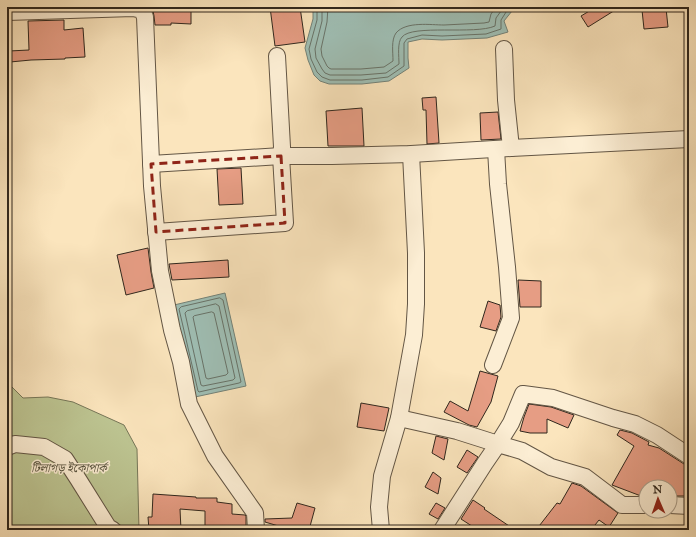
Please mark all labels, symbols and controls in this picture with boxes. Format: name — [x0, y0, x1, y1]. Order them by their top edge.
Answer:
park label: টিলাগড় ইকোপার্ক — [31, 461, 109, 475]
north arrow — [638, 479, 678, 519]
text: N — [653, 483, 663, 496]

